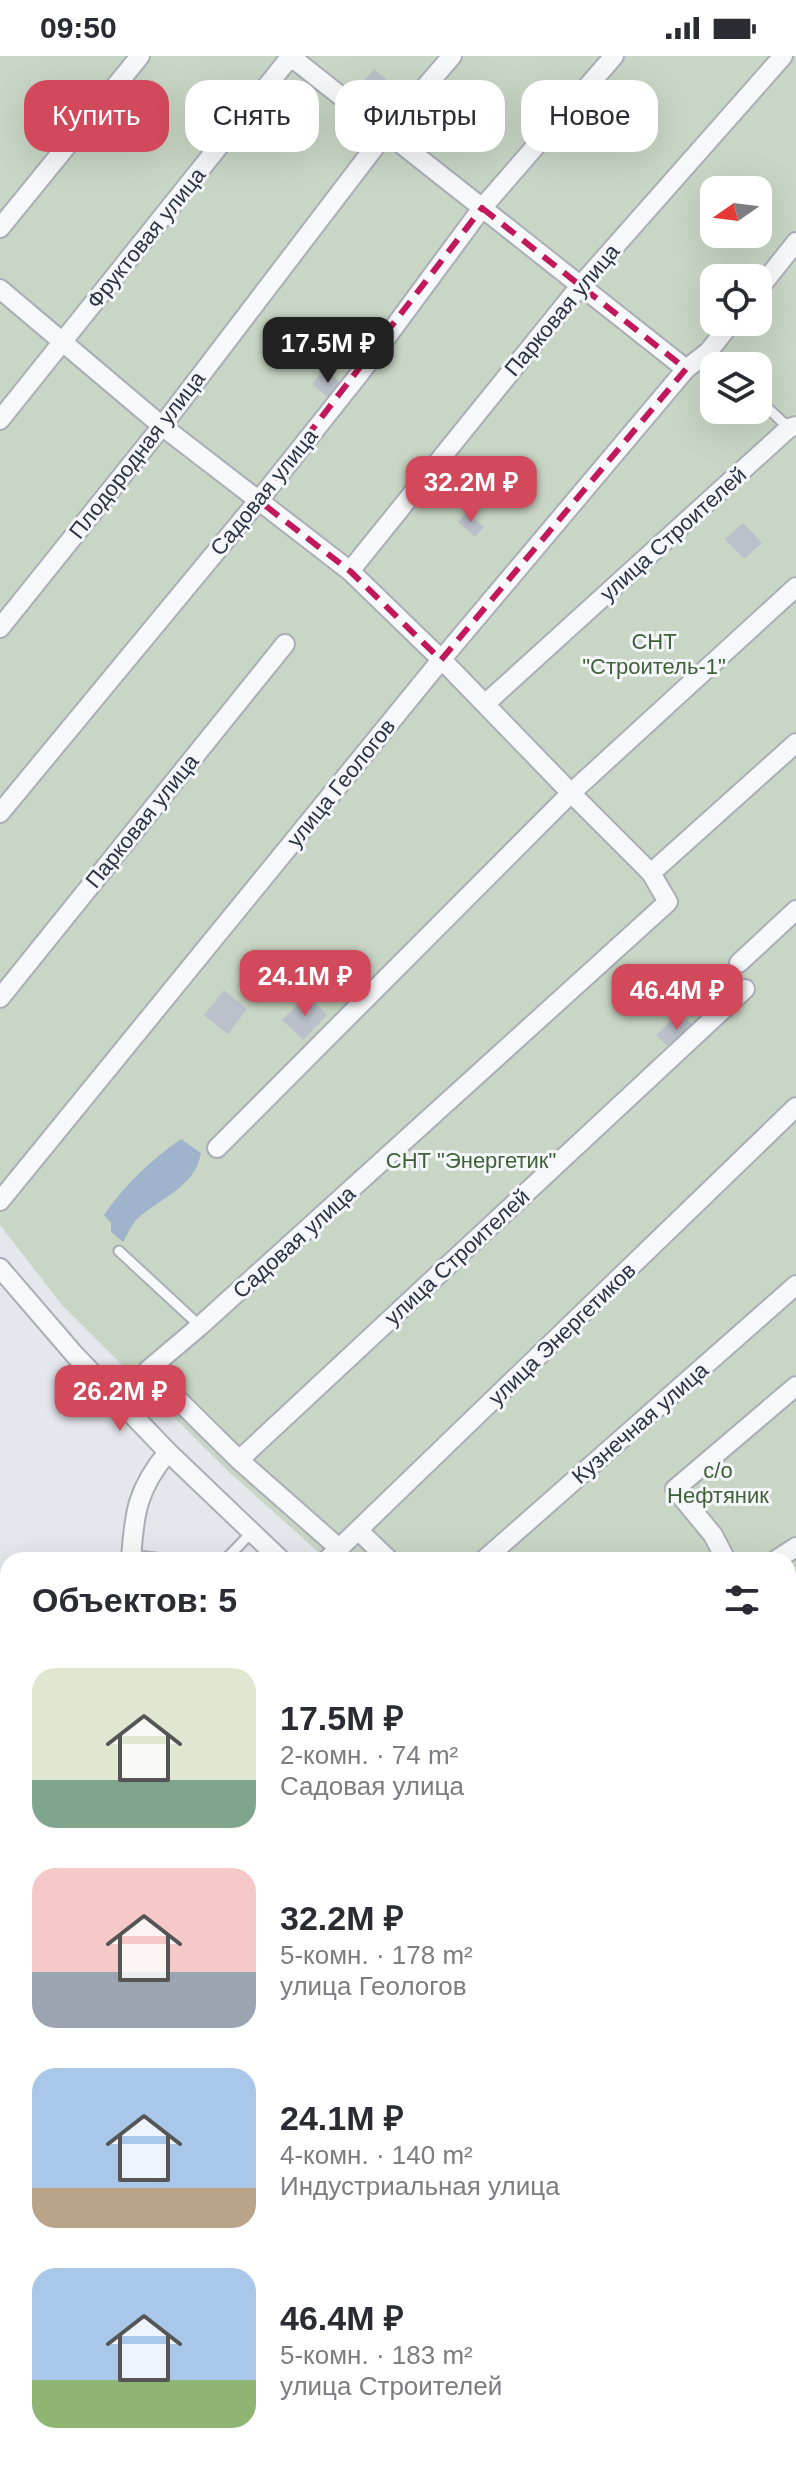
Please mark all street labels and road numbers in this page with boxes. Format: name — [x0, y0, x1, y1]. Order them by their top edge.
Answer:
street label: Фруктовая улица — [82, 162, 211, 313]
street label: Парковая улица — [500, 238, 625, 381]
street label: Плодородная улица — [64, 366, 211, 544]
street label: Садовая улица — [205, 423, 323, 560]
street label: улица Строителей — [595, 462, 751, 606]
street label: улица Геологов — [282, 714, 400, 852]
street label: Парковая улица — [80, 749, 204, 893]
street label: Садовая улица — [228, 1180, 361, 1303]
street label: улица Строителей — [380, 1184, 534, 1330]
street label: улица Энергетиков — [483, 1258, 641, 1410]
street label: Кузнечная улица — [567, 1357, 714, 1489]

